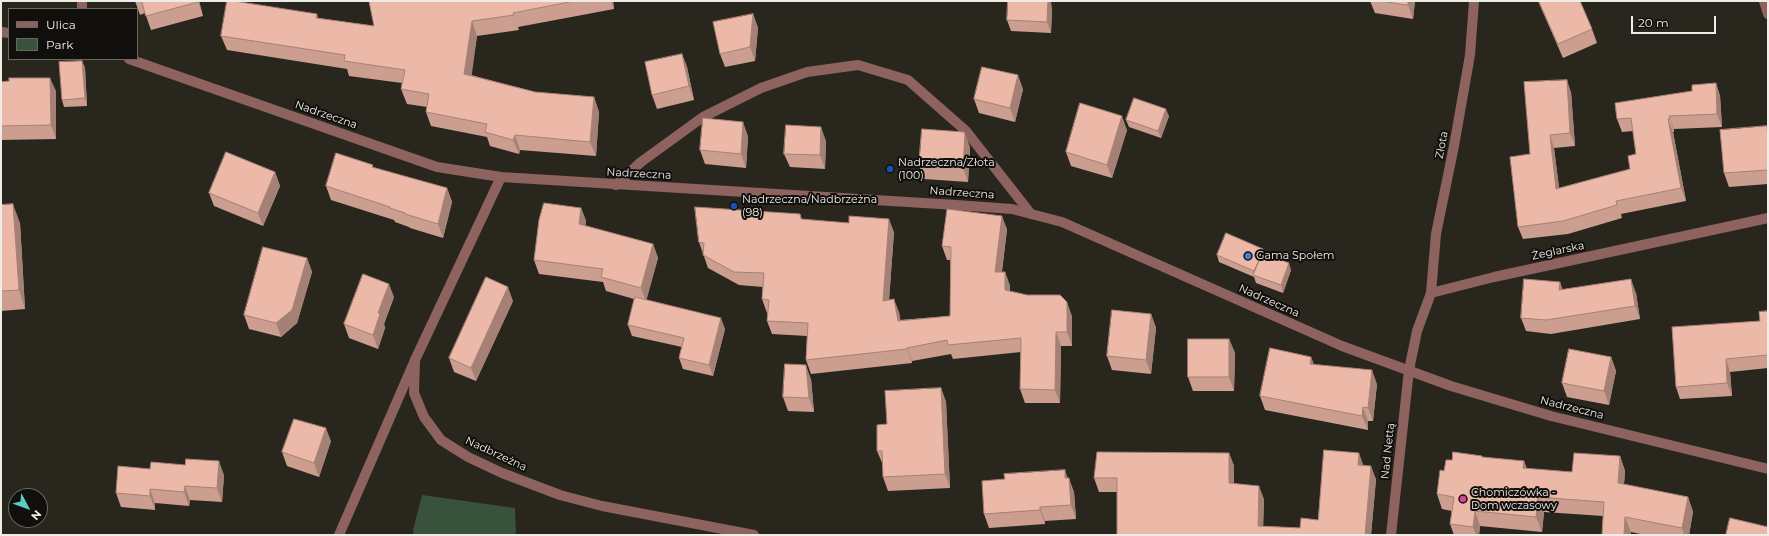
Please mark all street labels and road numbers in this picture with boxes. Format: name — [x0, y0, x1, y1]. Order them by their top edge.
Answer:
street label: Nadrzeczna — [293, 98, 359, 132]
street label: Złota — [1433, 130, 1451, 160]
street label: Nadrzeczna — [606, 166, 672, 182]
street label: Nadrzeczna — [929, 184, 995, 202]
street label: Żeglarska — [1531, 239, 1585, 263]
street label: Nadrzeczna — [1237, 282, 1301, 320]
street label: Nadrzeczna — [1539, 394, 1605, 422]
street label: Nad Nettą — [1378, 422, 1398, 480]
street label: Nadbrzeżna — [463, 434, 529, 474]

